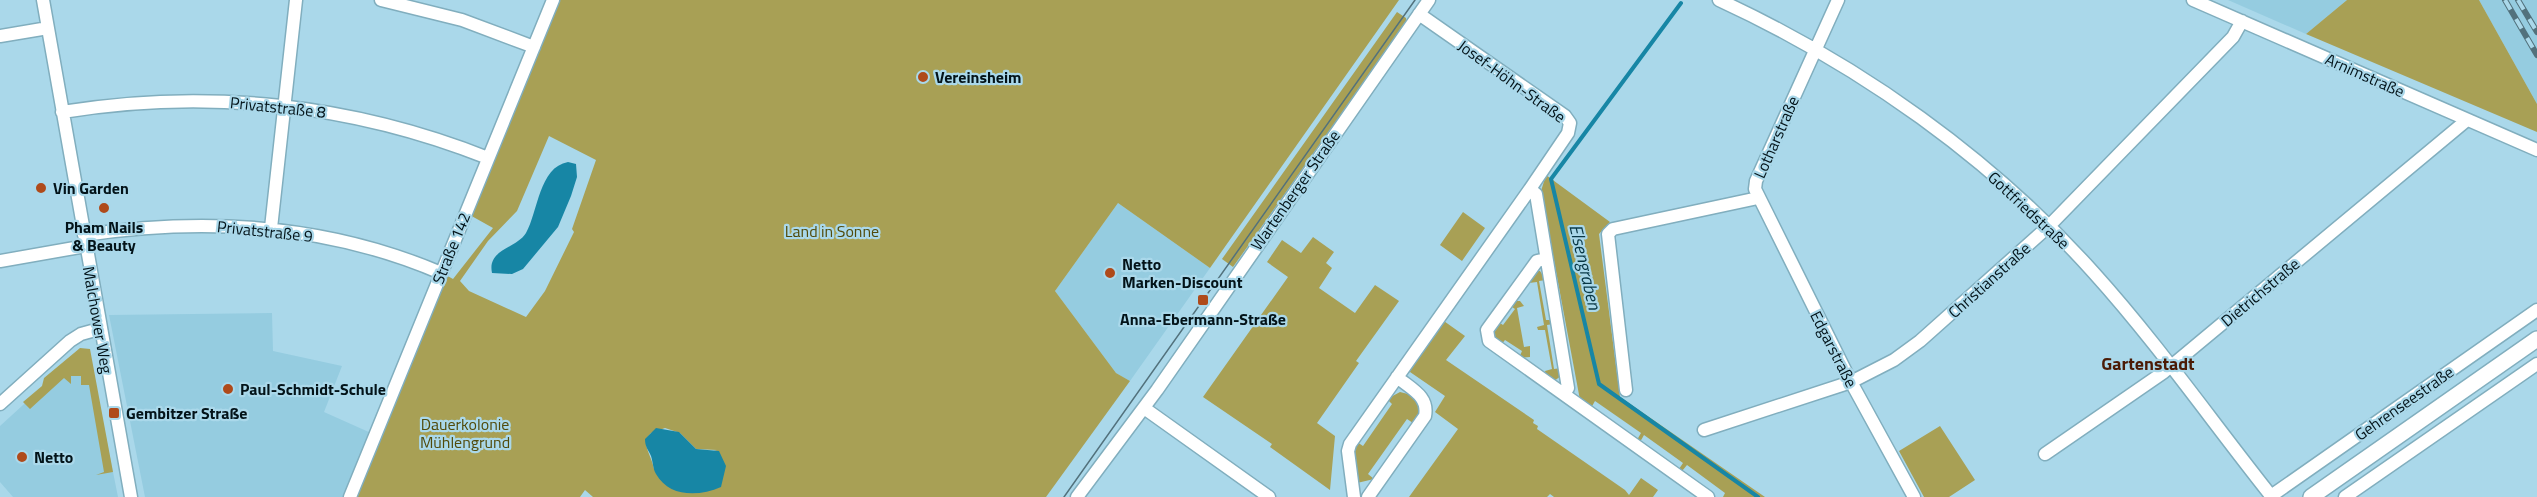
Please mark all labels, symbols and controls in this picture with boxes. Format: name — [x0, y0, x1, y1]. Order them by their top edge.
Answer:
street label: Josef-Höhn-Straße — [1453, 34, 1571, 128]
street label: Arnimstraße — [2322, 47, 2408, 103]
place label: Vereinsheim — [935, 65, 1022, 89]
marker: Vereinsheim — [916, 70, 930, 84]
street label: Privatstraße 8 — [229, 90, 327, 124]
street label: Lotharstraße — [1747, 92, 1805, 182]
street label: Wartenberger Straße — [1244, 125, 1346, 255]
street label: Gottfriedstraße — [1983, 166, 2075, 254]
place label: Vin Garden — [53, 176, 129, 200]
marker: Vin Garden — [34, 181, 48, 195]
marker: Pham Nails & Beauty — [97, 201, 111, 215]
street label: Straße 142 — [426, 209, 476, 287]
street label: Privatstraße 9 — [216, 214, 314, 248]
place label: Pham Nails & Beauty — [65, 215, 143, 257]
park label: Land in Sonne — [785, 219, 879, 243]
water label: Elsengraben — [1563, 221, 1609, 313]
street label: Christianstraße — [1943, 236, 2035, 324]
place label: Netto Marken-Discount — [1122, 252, 1243, 294]
street label: Dietrichstraße — [2216, 252, 2304, 332]
street label: Malchower Weg — [77, 264, 119, 376]
marker: Netto Marken-Discount — [1103, 266, 1117, 280]
marker: Anna-Ebermann-Straße — [1196, 293, 1210, 307]
place label: Anna-Ebermann-Straße — [1120, 307, 1286, 331]
street label: Edgarstraße — [1805, 307, 1863, 391]
district label: Gartenstadt — [2101, 350, 2195, 377]
street label: Gehrenseestraße — [2350, 360, 2458, 446]
place label: Paul-Schmidt-Schule — [240, 377, 386, 401]
marker: Paul-Schmidt-Schule — [221, 382, 235, 396]
place label: Gembitzer Straße — [126, 401, 247, 425]
marker: Gembitzer Straße — [107, 406, 121, 420]
park label: Dauerkolonie Mühlengrund — [420, 412, 510, 454]
place label: Netto — [34, 445, 73, 469]
marker: Netto — [15, 450, 29, 464]

